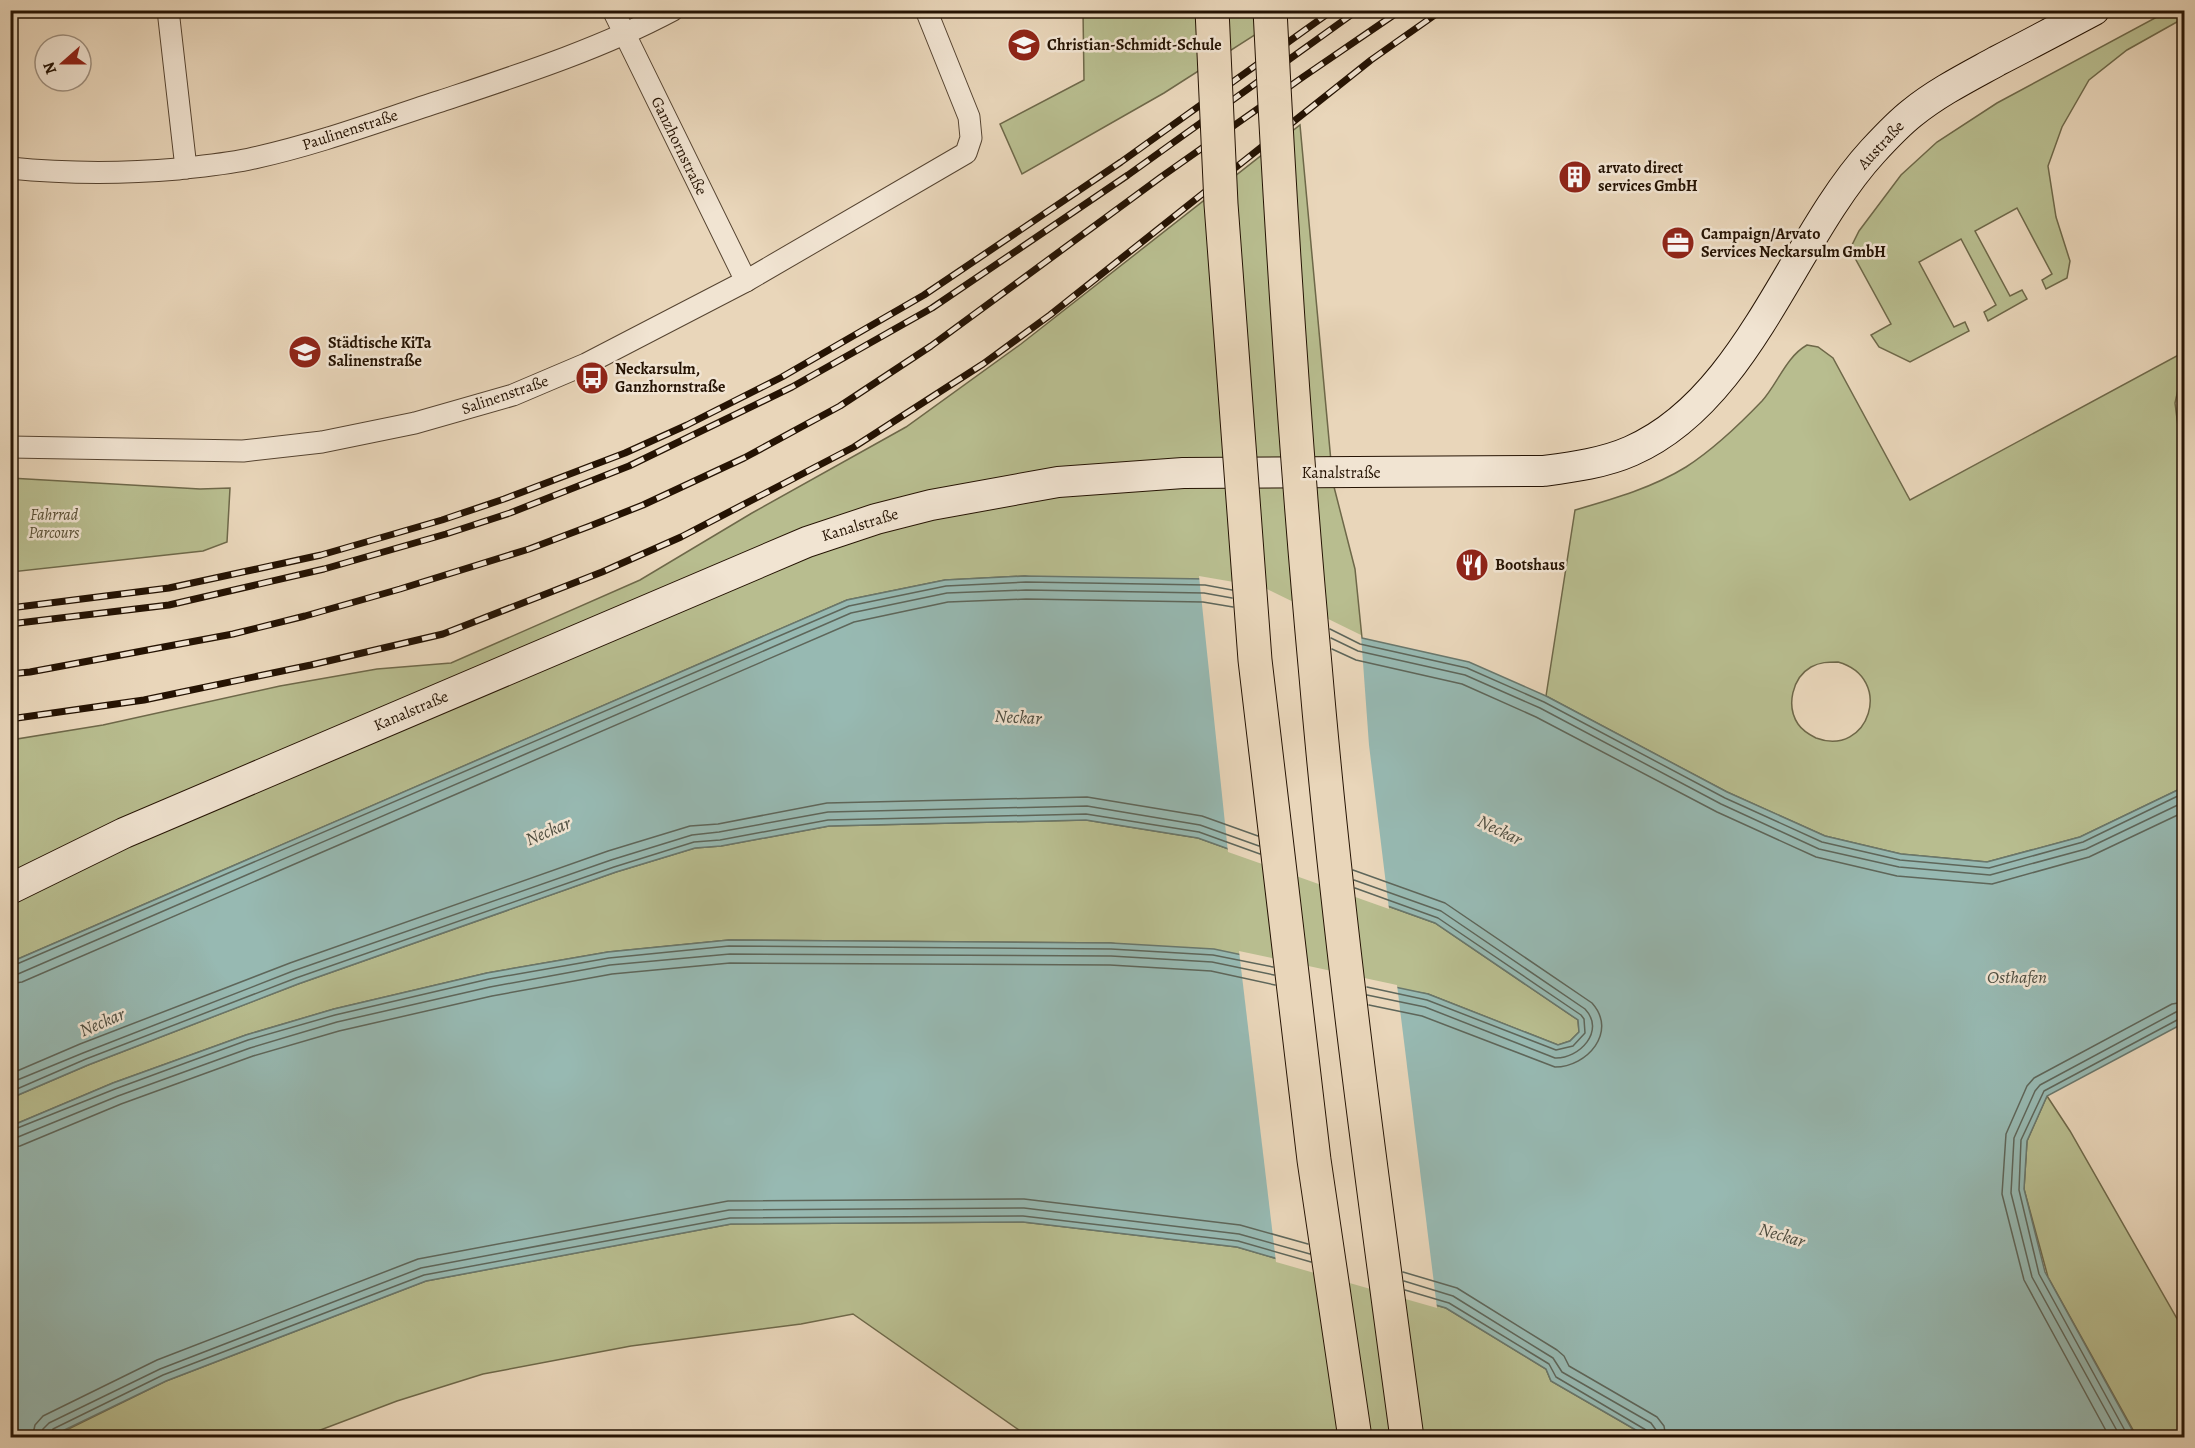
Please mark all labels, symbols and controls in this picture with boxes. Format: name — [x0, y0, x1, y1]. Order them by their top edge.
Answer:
school or university icon: Christian-Schmidt-Schule — [1006, 27, 1042, 63]
north arrow — [33, 33, 93, 93]
place label: Christian-Schmidt-Schule — [1047, 34, 1222, 56]
text: N — [37, 58, 62, 77]
street label: Ganzhornstraße — [646, 93, 712, 199]
street label: Paulinenstraße — [299, 104, 401, 156]
street label: Austraße — [1852, 116, 1909, 175]
place label: arvato direct services GmbH — [1598, 157, 1698, 197]
building icon: arvato direct services GmbH — [1557, 159, 1593, 195]
place label: Campaign/Arvato Services Neckarsulm GmbH — [1701, 223, 1886, 263]
office icon: Campaign/Arvato Services Neckarsulm GmbH — [1660, 225, 1696, 261]
place label: Städtische KiTa Salinenstraße — [328, 332, 432, 372]
school or university icon: Städtische KiTa Salinenstraße — [287, 334, 323, 370]
place label: Neckarsulm, Ganzhornstraße — [615, 358, 725, 398]
bus stop icon: Neckarsulm, Ganzhornstraße — [574, 360, 610, 396]
street label: Salinenstraße — [459, 370, 551, 420]
street label: Kanalstraße — [1301, 462, 1381, 484]
street label: Kanalstraße — [819, 503, 901, 547]
park label: Fahrrad Parcours — [28, 504, 80, 544]
restaurant icon: Bootshaus — [1454, 547, 1490, 583]
place label: Bootshaus — [1495, 554, 1565, 576]
street label: Kanalstraße — [370, 685, 452, 737]
water label: Neckar — [994, 704, 1043, 730]
water label: Neckar — [1474, 809, 1527, 851]
water label: Neckar — [522, 810, 575, 851]
water label: Osthafen — [1987, 965, 2047, 989]
water label: Neckar — [76, 1001, 129, 1042]
water label: Neckar — [1756, 1217, 1809, 1254]

